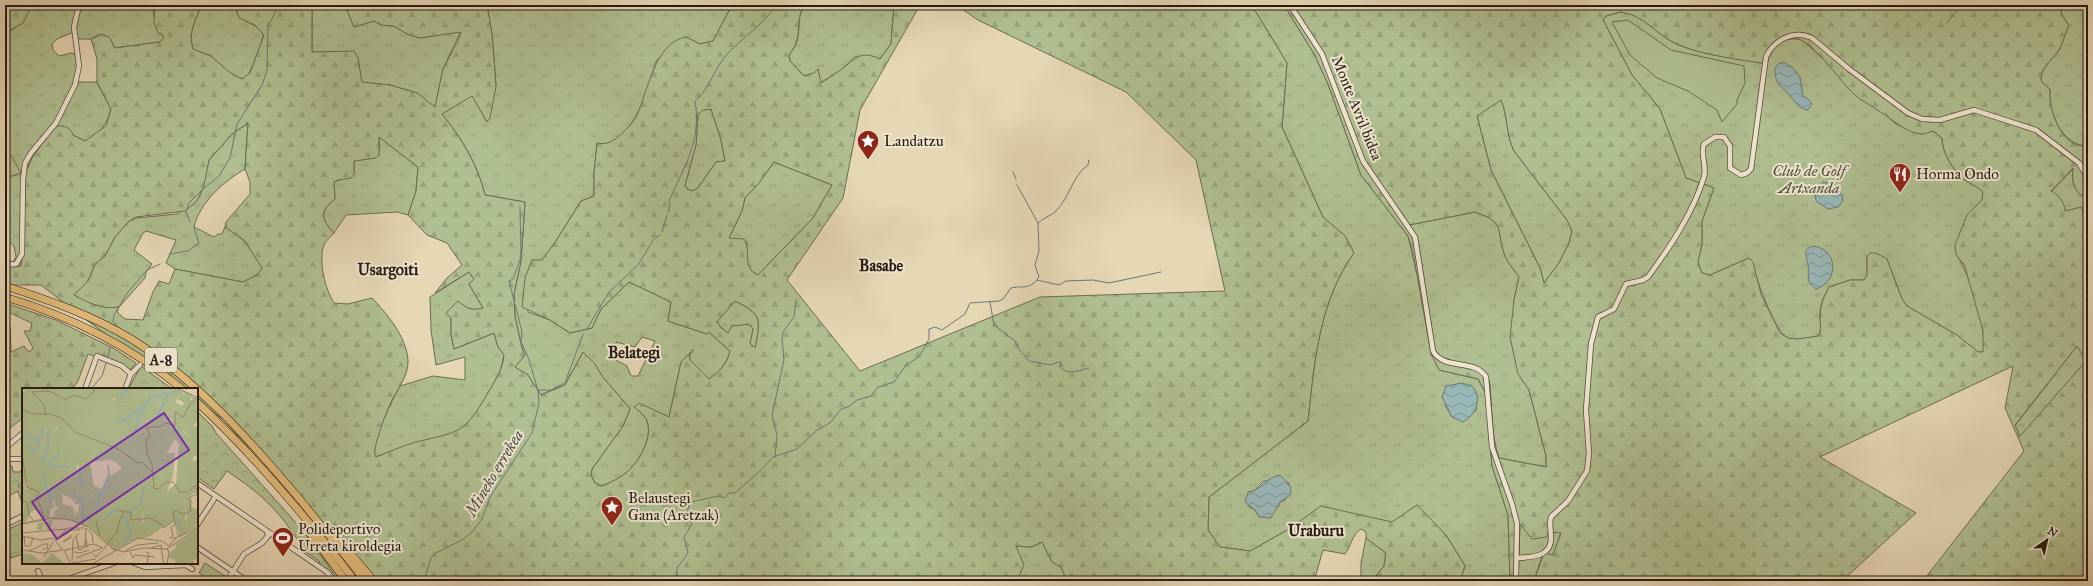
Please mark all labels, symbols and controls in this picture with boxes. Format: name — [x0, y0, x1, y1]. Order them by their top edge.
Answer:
street label: Monte Avril bidea — [1328, 53, 1386, 163]
place icon: Landatzu — [855, 128, 881, 161]
place label: Landatzu — [884, 132, 944, 150]
restaurant icon: Horma Ondo — [1887, 161, 1913, 194]
park label: Club de Golf Artxanda — [1772, 162, 1850, 197]
place label: Horma Ondo — [1916, 165, 1999, 183]
district label: Basabe — [859, 256, 904, 275]
district label: Usargoiti — [358, 260, 419, 280]
district label: Belategi — [608, 343, 661, 363]
road number: A-8 — [145, 348, 177, 372]
inset map — [22, 388, 198, 564]
water label: Mineko errekea — [460, 426, 527, 521]
place label: Belaustegi Gana (Aretzak) — [628, 489, 719, 525]
place icon: Belaustegi Gana (Aretzak) — [599, 494, 625, 527]
place label: Polideportivo Urreta kiroldegia — [298, 520, 402, 555]
north arrow — [2027, 520, 2067, 560]
district label: Uraburu — [1288, 521, 1344, 540]
text: N — [2045, 524, 2060, 540]
sports icon: Polideportivo Urreta kiroldegia — [270, 525, 296, 558]

